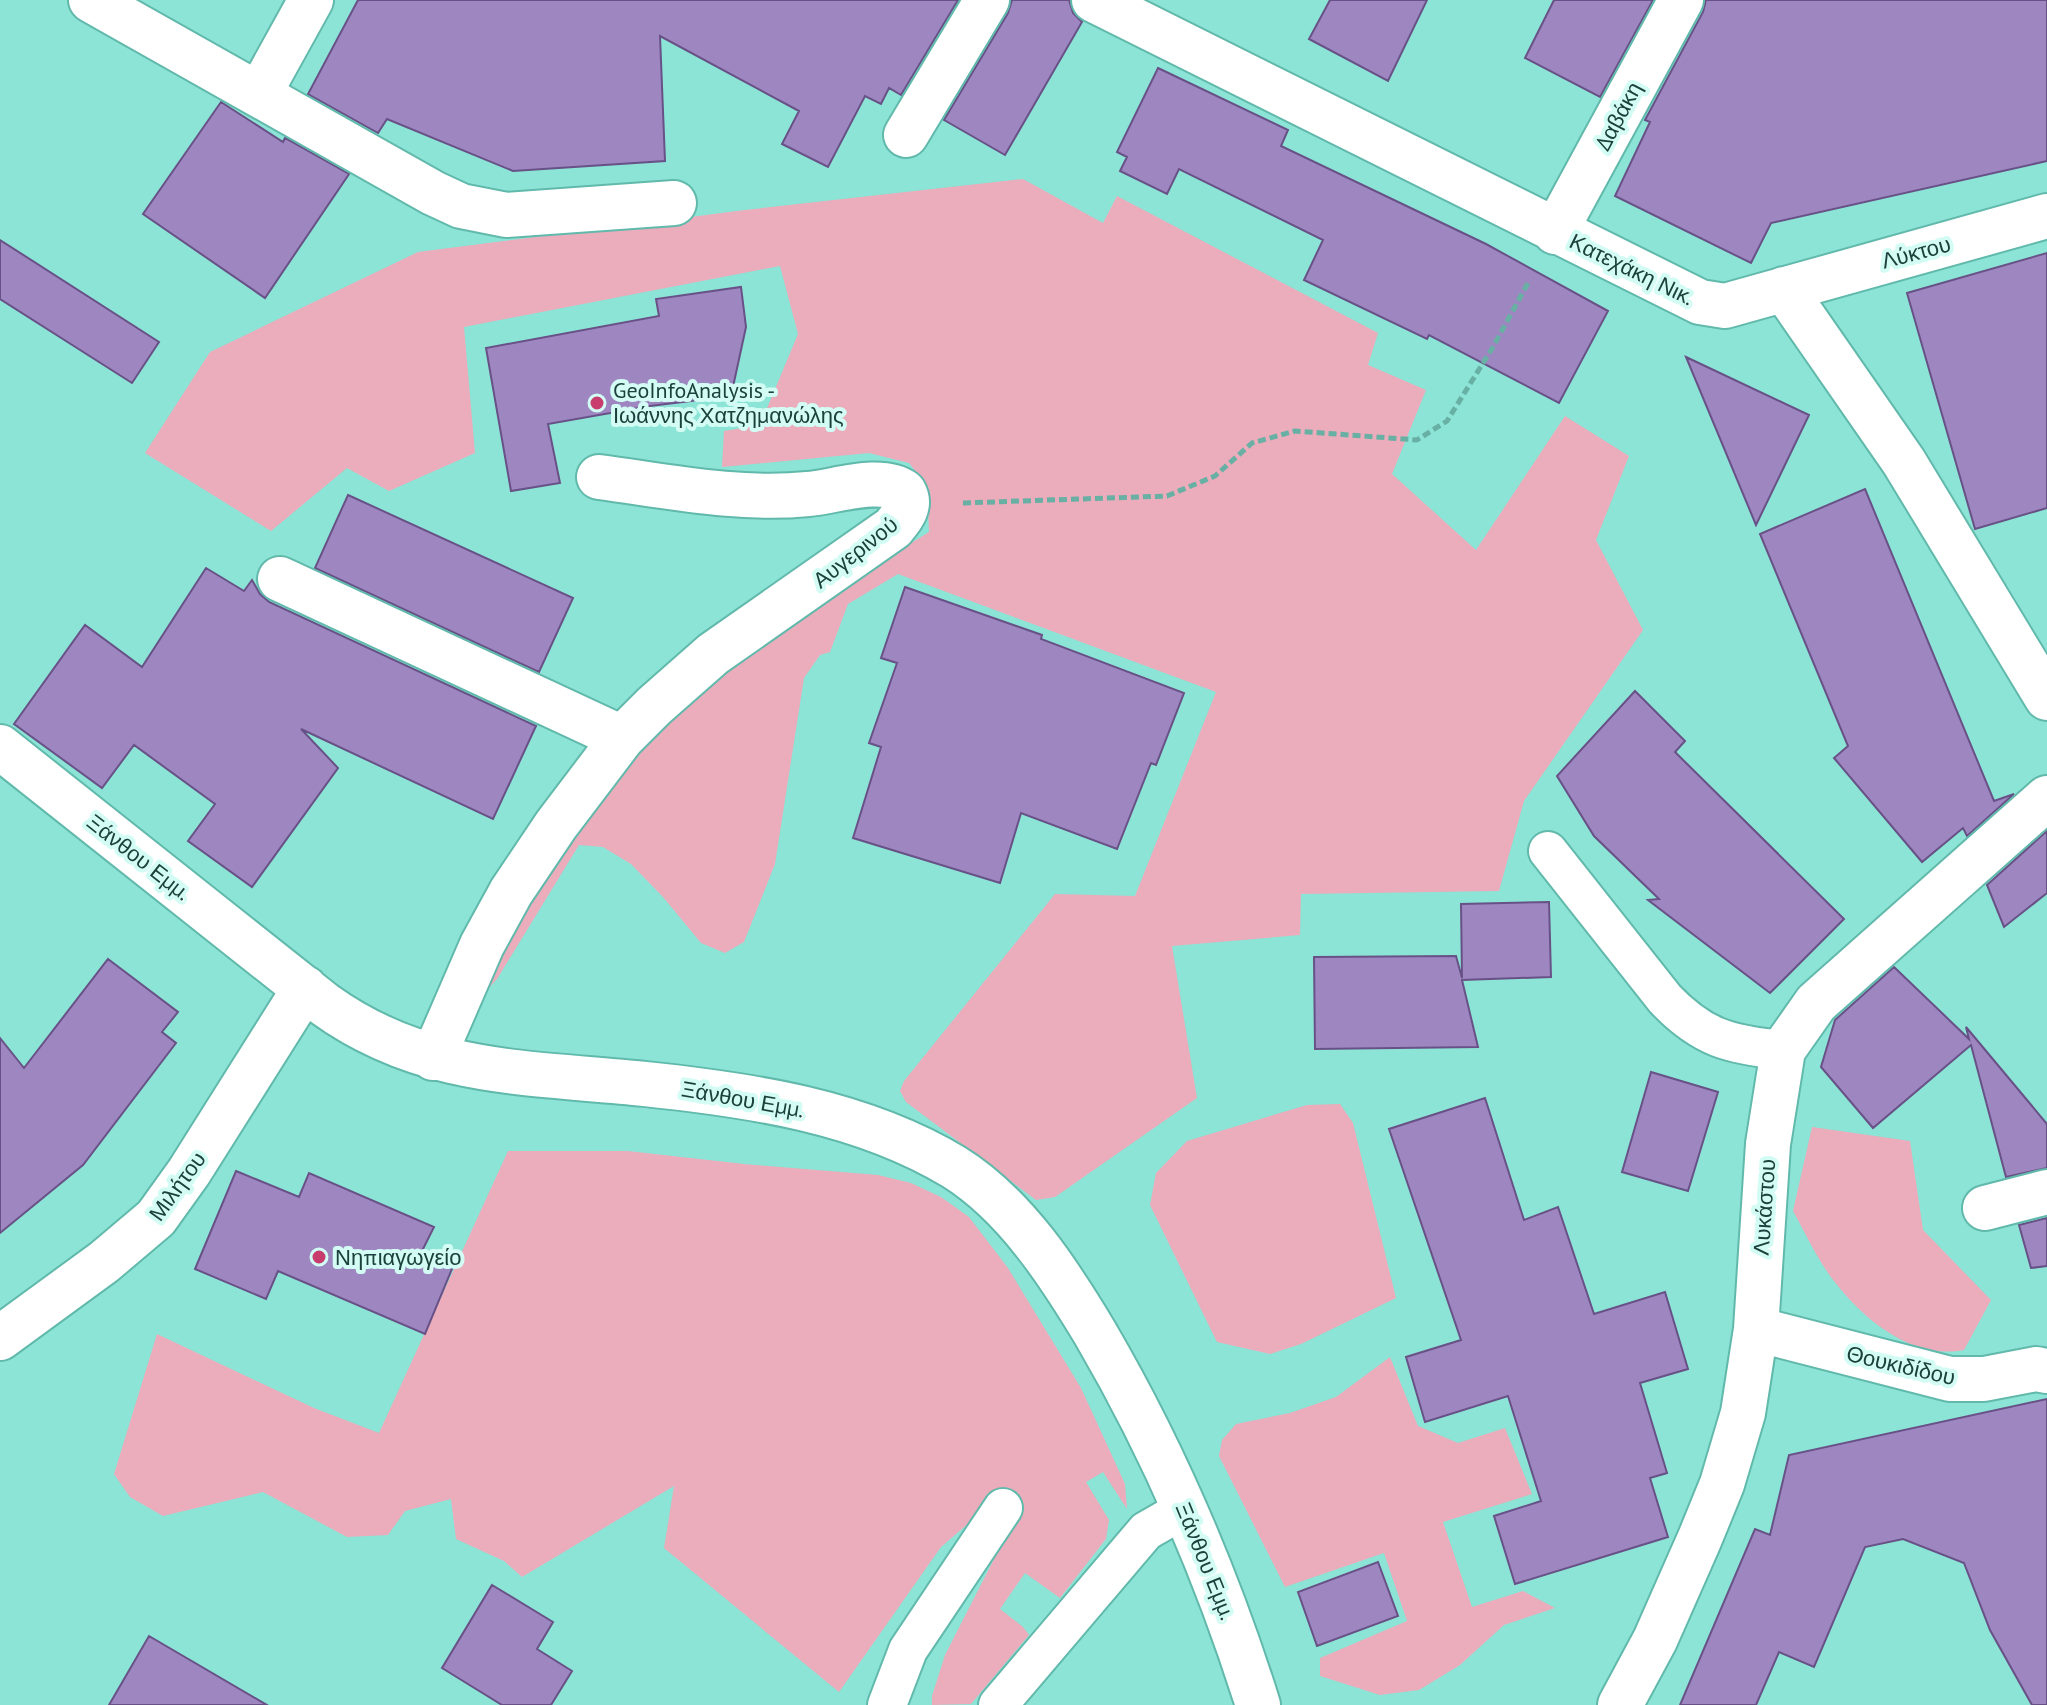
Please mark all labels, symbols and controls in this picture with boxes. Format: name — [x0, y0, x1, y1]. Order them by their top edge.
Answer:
street label: Δαβάκη — [1588, 77, 1648, 155]
street label: Κατεχάκη Νικ. — [1565, 227, 1699, 311]
street label: Λύκτου — [1878, 229, 1954, 275]
place label: GeoInfoAnalysis - Ιωάννης Χατζημανώλης — [613, 376, 844, 429]
marker: GeoInfoAnalysis - Ιωάννης Χατζημανώλης — [588, 394, 606, 412]
street label: Αυγερινού — [807, 510, 903, 594]
street label: Ξάνθου Εμμ. — [81, 808, 197, 906]
street label: Ξάνθου Εμμ. — [679, 1074, 807, 1124]
street label: Μιλήτου — [142, 1146, 212, 1226]
street label: Λυκάστου — [1747, 1158, 1781, 1256]
place label: Νηπιαγωγείο — [335, 1243, 461, 1271]
marker: Νηπιαγωγείο — [310, 1248, 328, 1266]
street label: Θουκιδίδου — [1844, 1339, 1958, 1391]
street label: Ξάνθου Εμμ. — [1170, 1498, 1242, 1624]

